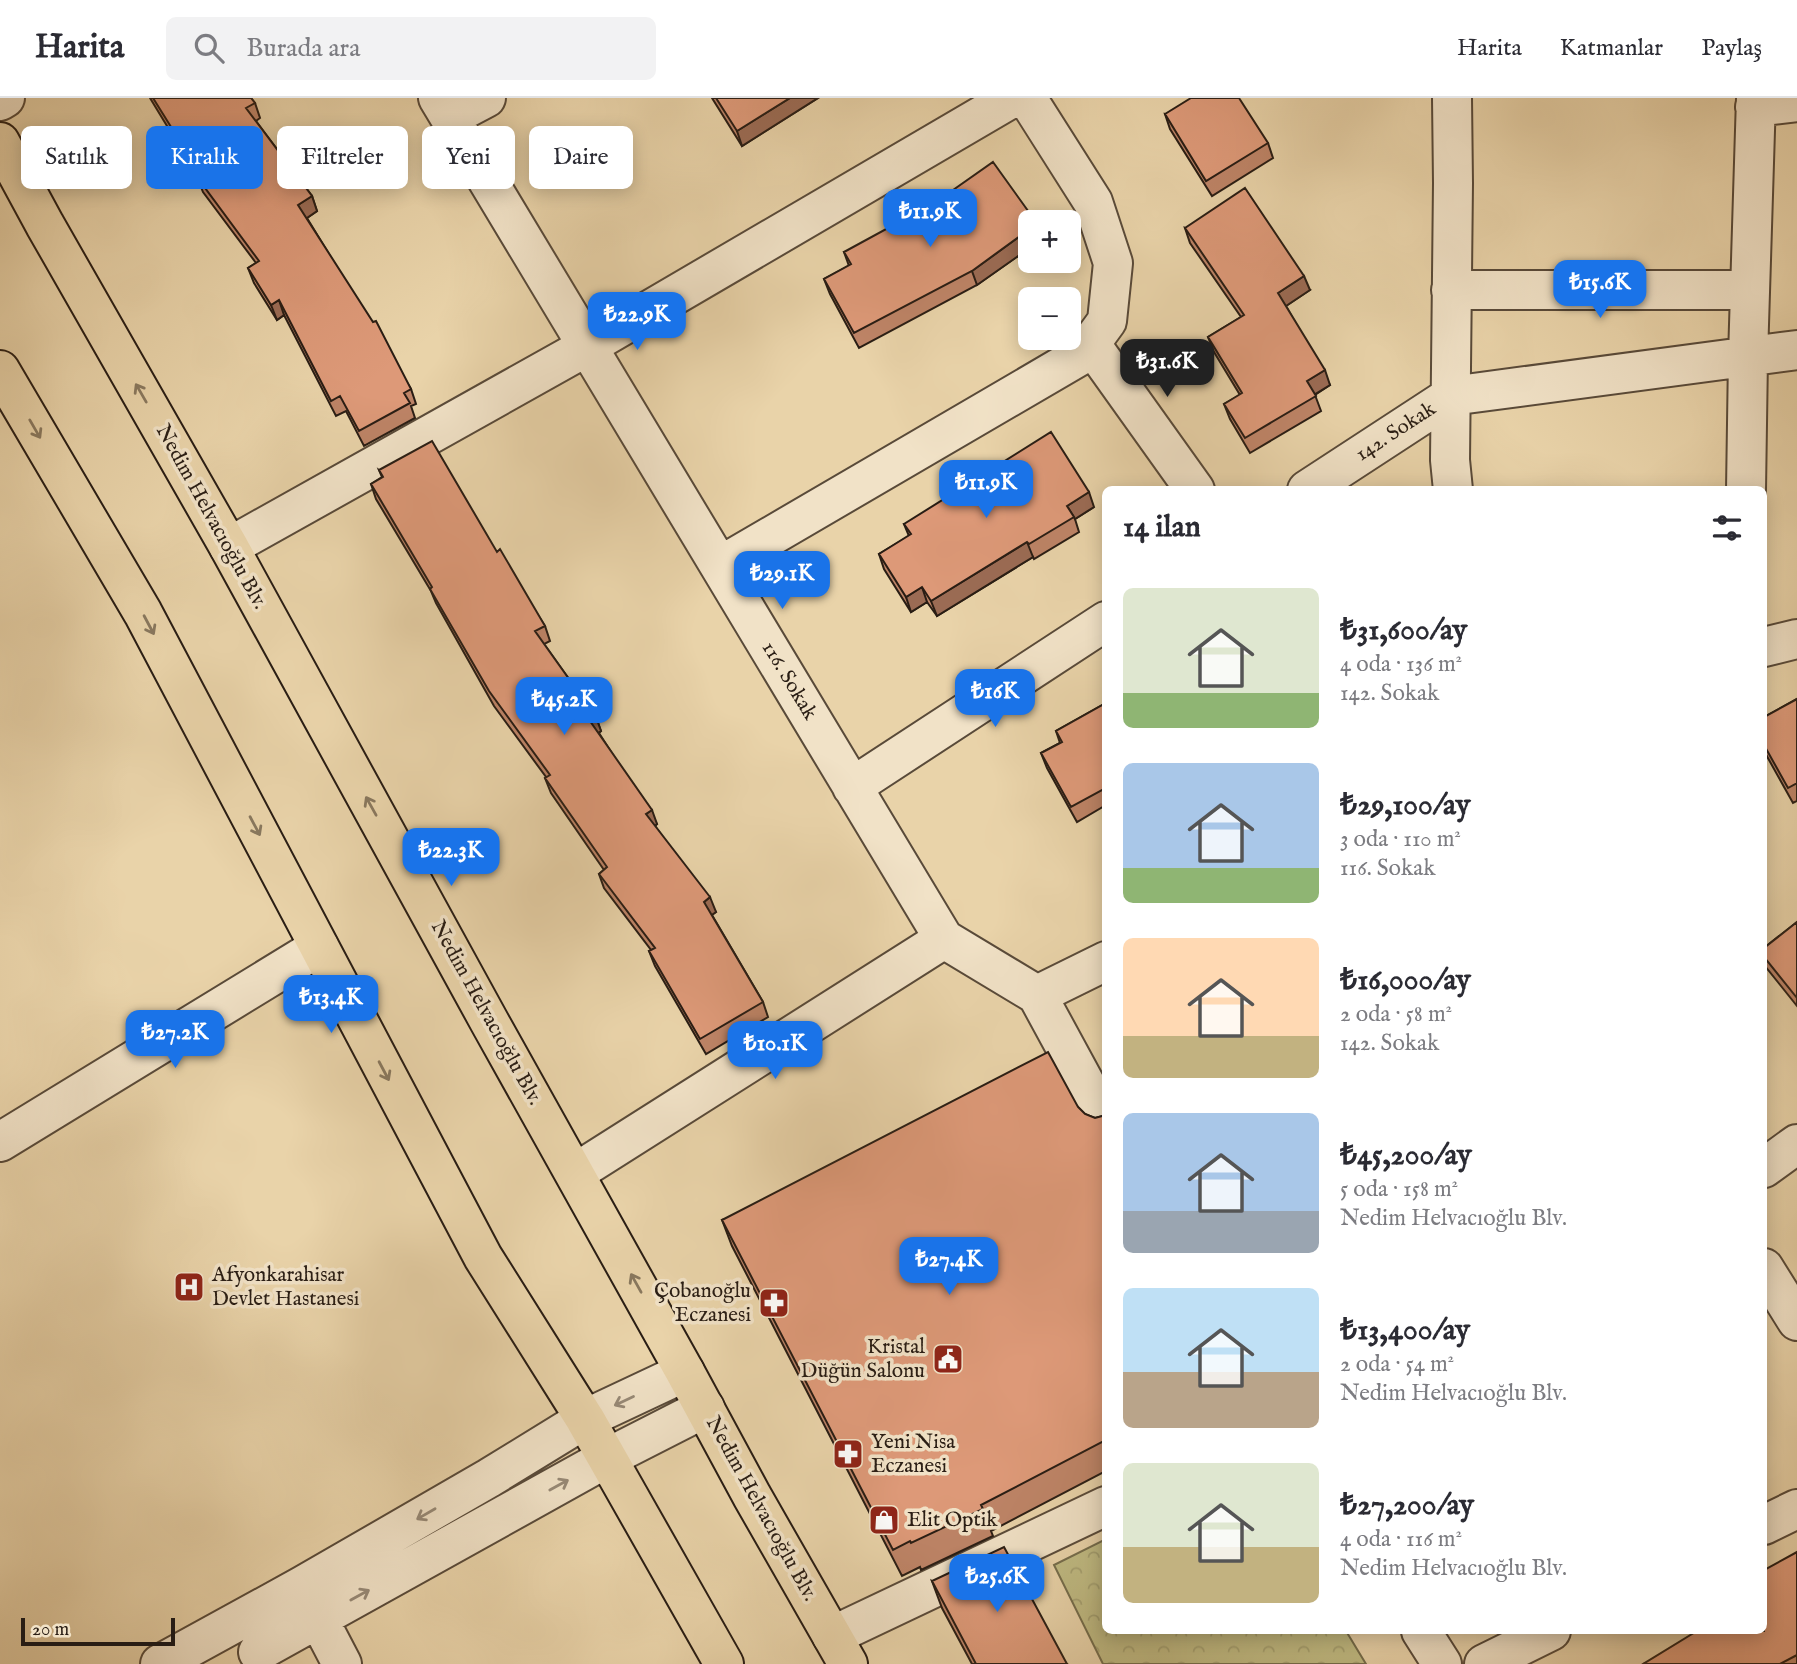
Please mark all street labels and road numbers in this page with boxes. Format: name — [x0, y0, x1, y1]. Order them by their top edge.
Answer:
street label: 142. Sokak — [1351, 396, 1442, 468]
street label: Nedim Helvacıoğlu Blv. — [149, 420, 273, 614]
street label: 116. Sokak — [755, 637, 823, 726]
street label: Nedim Helvacıoğlu Blv. — [424, 916, 548, 1110]
street label: Nedim Helvacıoğlu Blv. — [699, 1412, 823, 1606]

